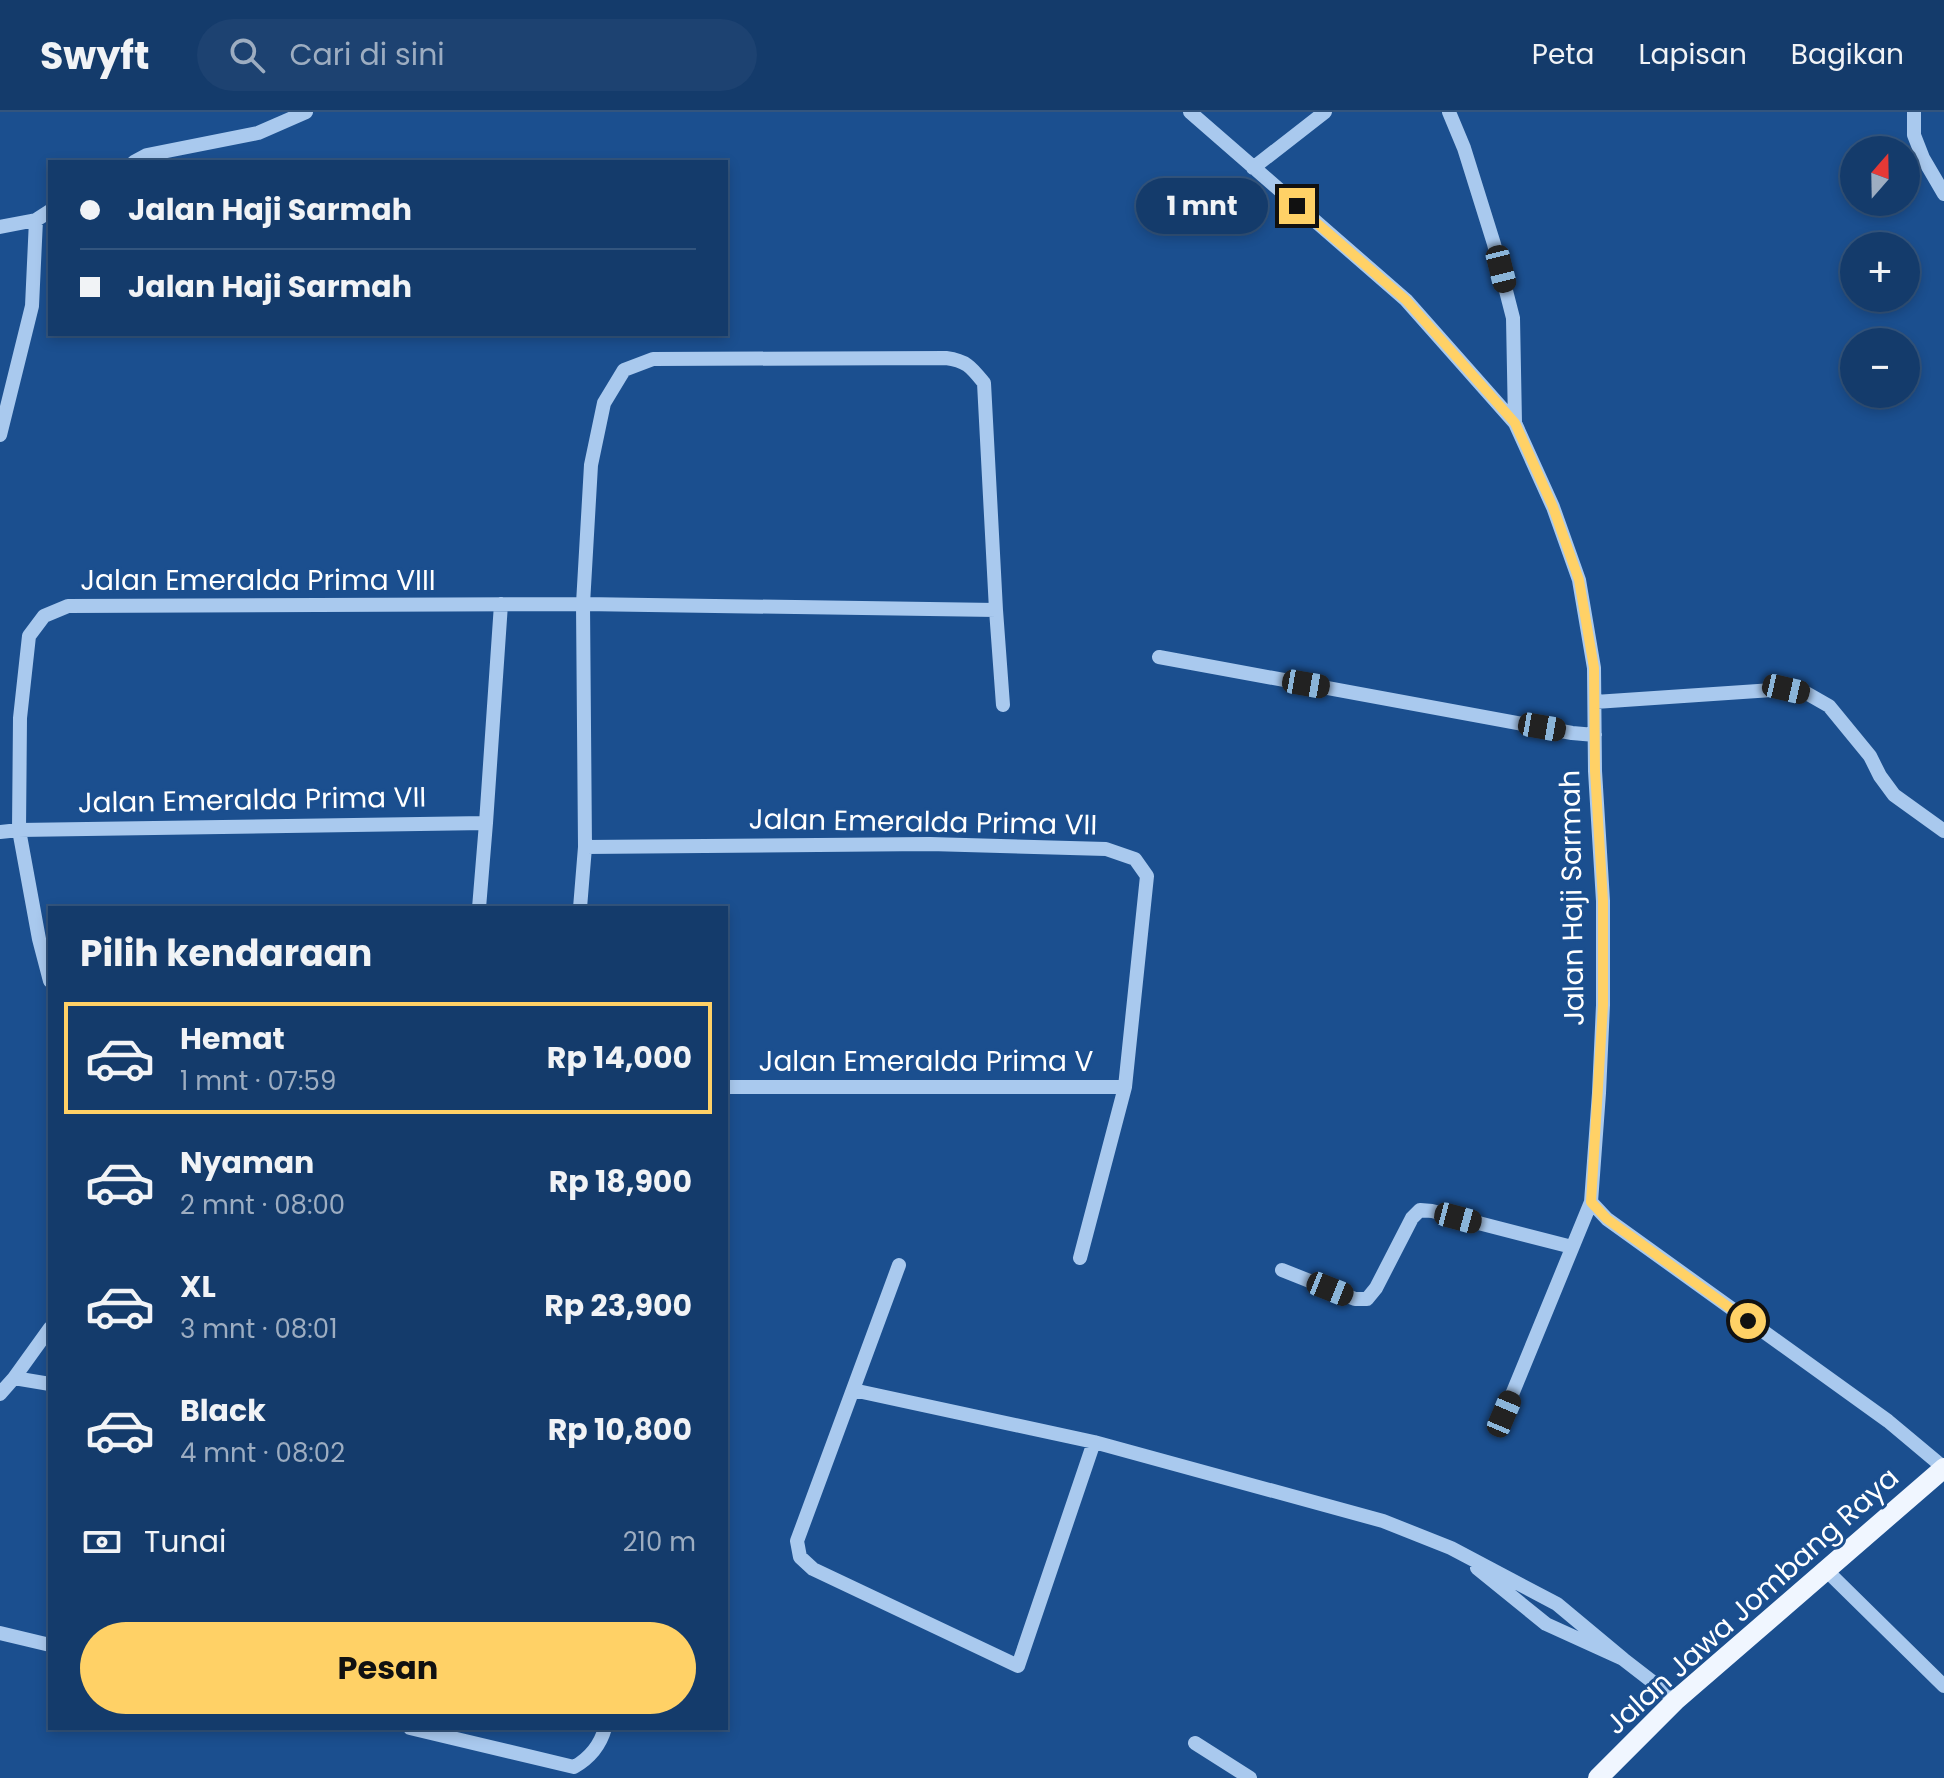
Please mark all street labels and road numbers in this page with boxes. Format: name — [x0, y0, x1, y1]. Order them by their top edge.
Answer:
street label: Jalan Emeralda Prima VIII — [80, 561, 436, 600]
street label: Jalan Haji Sarmah — [1550, 770, 1594, 1026]
street label: Jalan Emeralda Prima VII — [77, 777, 427, 823]
street label: Jalan Emeralda Prima VII — [748, 799, 1098, 845]
street label: Jalan Emeralda Prima V — [759, 1042, 1093, 1081]
street label: Jalan Jawa Jombang Raya — [1597, 1459, 1907, 1743]

